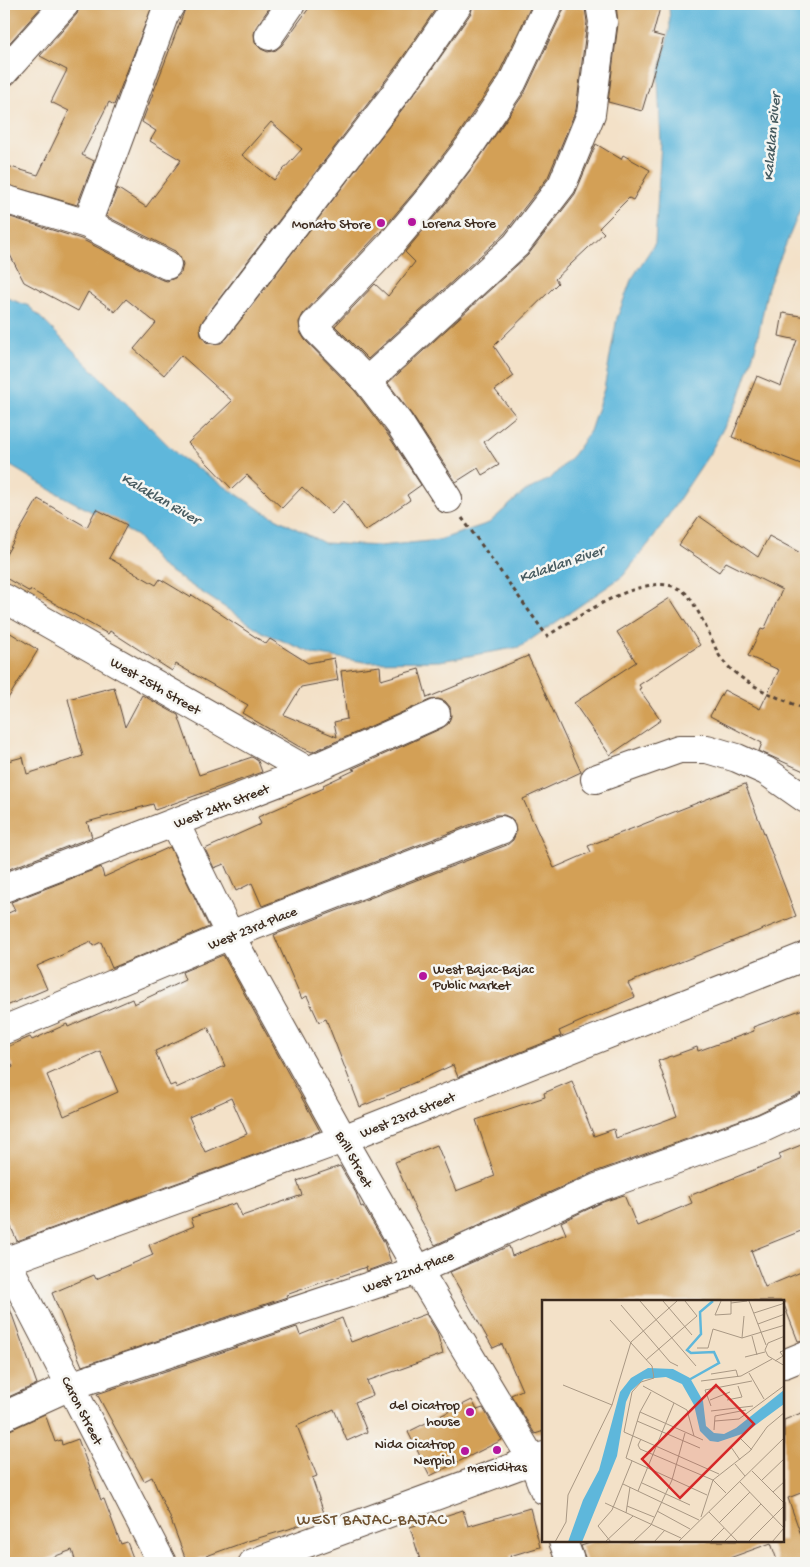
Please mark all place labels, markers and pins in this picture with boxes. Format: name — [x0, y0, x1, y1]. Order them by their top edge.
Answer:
marker: Lorena Store — [406, 216, 418, 228]
place label: Lorena Store — [422, 216, 497, 233]
place label: Monato Store — [292, 217, 372, 234]
marker: Monato Store — [375, 217, 387, 229]
place label: West Bajac-Bajac Public Market — [432, 962, 535, 995]
marker: West Bajac-Bajac Public Market — [417, 970, 429, 982]
place label: del Oicatrop house — [389, 1398, 461, 1431]
marker: del Oicatrop house — [464, 1406, 476, 1418]
place label: Nida Oicatrop Nerpiol — [375, 1437, 455, 1470]
marker: merciditas — [491, 1444, 503, 1456]
marker: Nida Oicatrop Nerpiol — [459, 1445, 471, 1457]
place label: merciditas — [467, 1460, 528, 1477]

